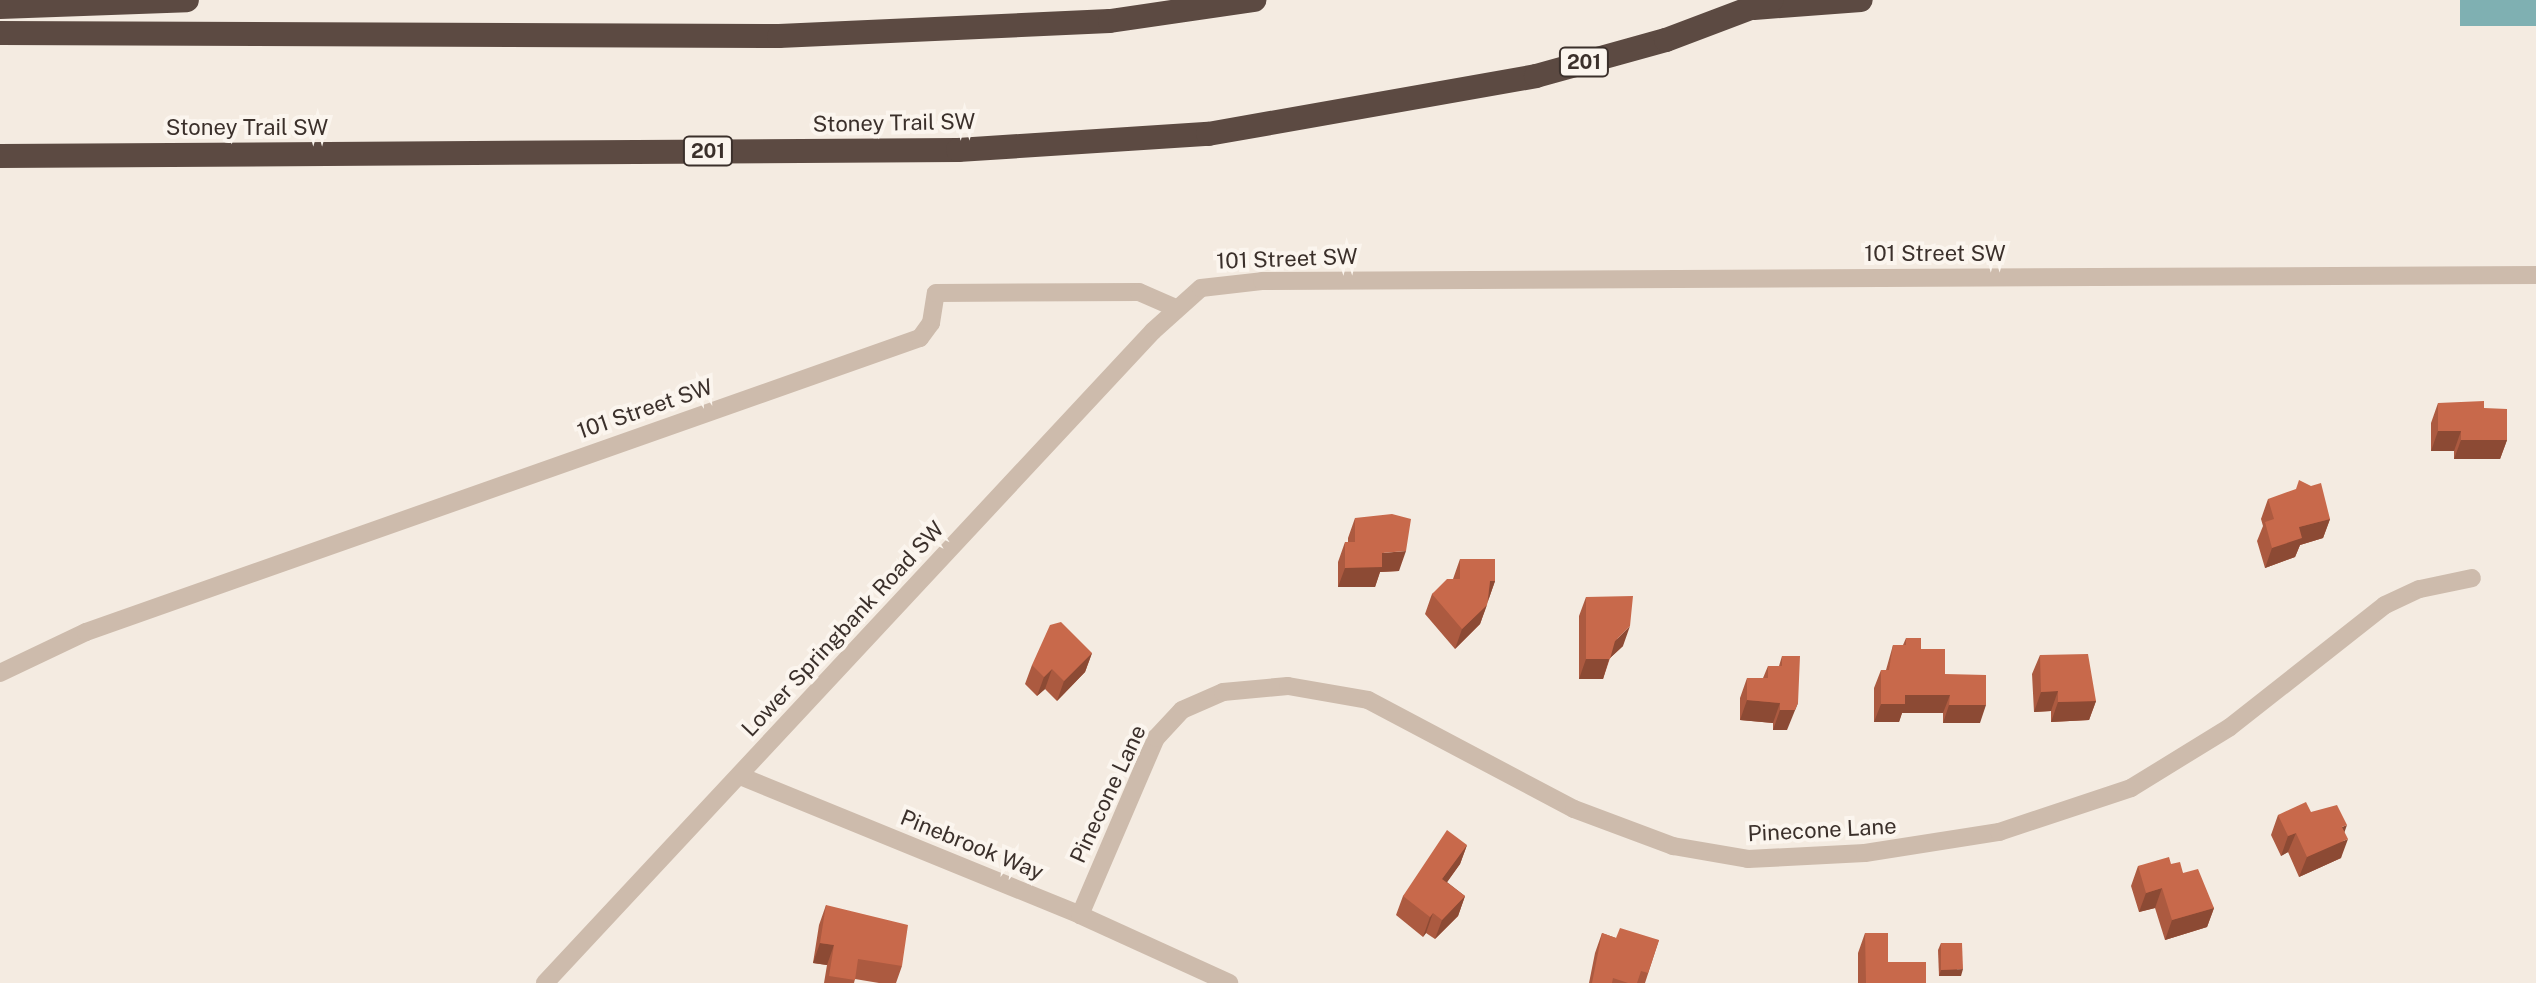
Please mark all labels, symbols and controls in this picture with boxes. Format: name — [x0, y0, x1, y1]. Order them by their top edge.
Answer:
road number: 201 — [1558, 46, 1610, 78]
street label: Stoney Trail SW — [812, 108, 976, 138]
street label: Stoney Trail SW — [166, 115, 328, 141]
road number: 201 — [682, 135, 734, 167]
street label: 101 Street SW — [1864, 241, 2006, 267]
street label: 101 Street SW — [1216, 243, 1358, 275]
street label: 101 Street SW — [574, 373, 716, 445]
street label: Lower Springbank Road SW — [736, 516, 950, 742]
street label: Pinecone Lane — [1064, 721, 1152, 867]
street label: Pinebrook Way — [896, 804, 1048, 886]
street label: Pinecone Lane — [1747, 813, 1897, 847]

